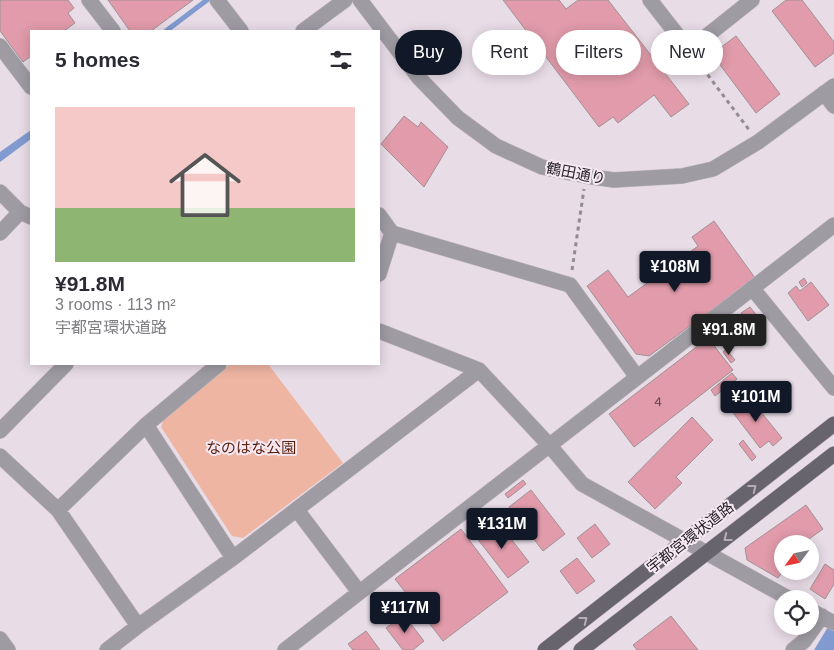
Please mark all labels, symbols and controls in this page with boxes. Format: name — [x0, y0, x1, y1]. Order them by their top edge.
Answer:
chip: Buy — [395, 30, 462, 75]
chip: Rent — [472, 30, 546, 75]
chip: Filters — [556, 30, 641, 75]
chip: New — [651, 30, 723, 75]
icon: filters — [327, 46, 355, 74]
text: 5 homes — [55, 48, 140, 71]
icon: home — [160, 140, 250, 230]
street label: 鶴田通り — [545, 159, 607, 187]
pin: ¥108M — [640, 250, 710, 293]
text: ¥108M — [651, 258, 699, 275]
text: ¥91.8M — [55, 272, 125, 295]
text: 3 rooms · 113 m² — [55, 296, 176, 313]
pin: ¥91.8M — [688, 314, 770, 356]
text: 宇都宮環状道路 — [55, 319, 167, 336]
text: ¥91.8M — [702, 321, 756, 338]
pin: ¥101M — [721, 380, 791, 423]
text: ¥101M — [732, 388, 780, 405]
house number: ４ — [652, 395, 664, 409]
park label: なのはな公園 — [206, 439, 296, 456]
one-way arrow — [747, 485, 756, 493]
street label: 宇都宮環状道路 — [643, 498, 737, 576]
pin: ¥131M — [467, 508, 537, 550]
text: ¥131M — [478, 515, 526, 532]
one-way arrow — [723, 532, 732, 541]
north arrow — [774, 535, 819, 580]
map controls — [774, 535, 819, 635]
button: locate — [774, 590, 819, 635]
pin: ¥117M — [370, 592, 440, 634]
text: ¥117M — [381, 599, 429, 616]
one-way arrow — [578, 617, 588, 626]

